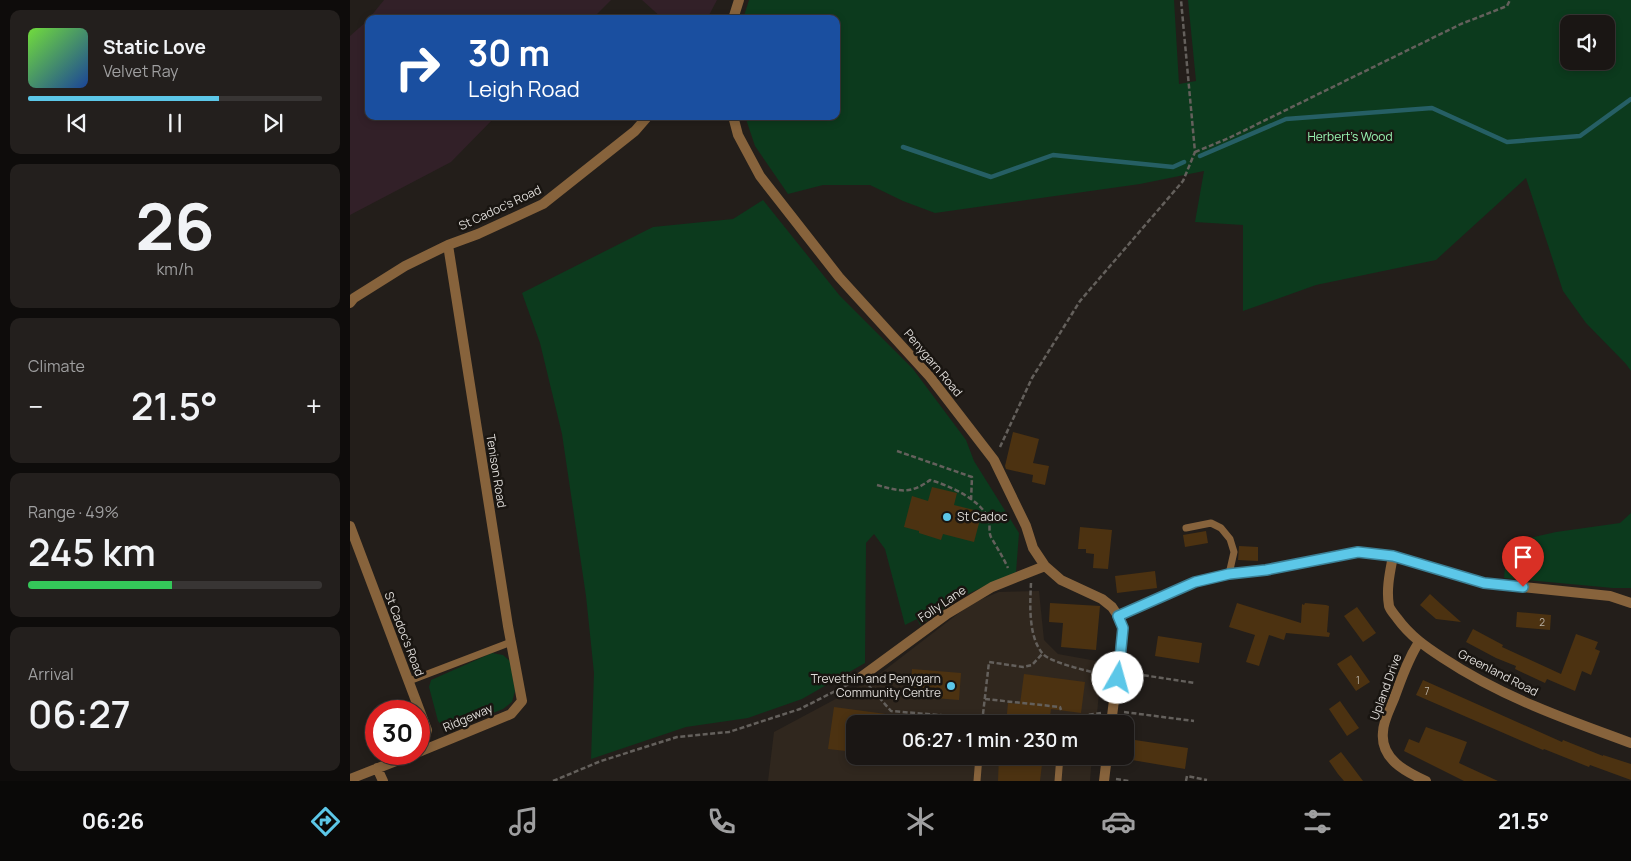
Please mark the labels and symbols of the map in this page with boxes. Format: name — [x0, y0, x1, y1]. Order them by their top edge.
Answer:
park label: Herbert's Wood — [1307, 128, 1393, 145]
street label: St Cadoc's Road — [456, 181, 544, 234]
street label: Penygarn Road — [900, 325, 967, 400]
street label: Tenison Road — [482, 433, 511, 509]
place label: St Cadoc — [957, 508, 1008, 525]
marker: St Cadoc — [941, 511, 953, 523]
pin — [1502, 536, 1544, 587]
street label: Folly Lane — [914, 581, 969, 626]
street label: St Cadoc's Road — [381, 589, 428, 678]
house number: 2 — [1539, 615, 1545, 629]
street label: Greenland Road — [1455, 645, 1541, 700]
position arrow — [1091, 651, 1143, 703]
street label: Upland Drive — [1366, 651, 1405, 722]
place label: Trevethin and Penygarn Community Centre — [811, 670, 941, 701]
house number: 1 — [1356, 673, 1360, 687]
marker: Trevethin and Penygarn Community Centre — [945, 680, 957, 692]
house number: 7 — [1424, 684, 1430, 698]
street label: Ridgeway — [440, 699, 496, 736]
speed limit sign: 30 — [365, 700, 430, 765]

